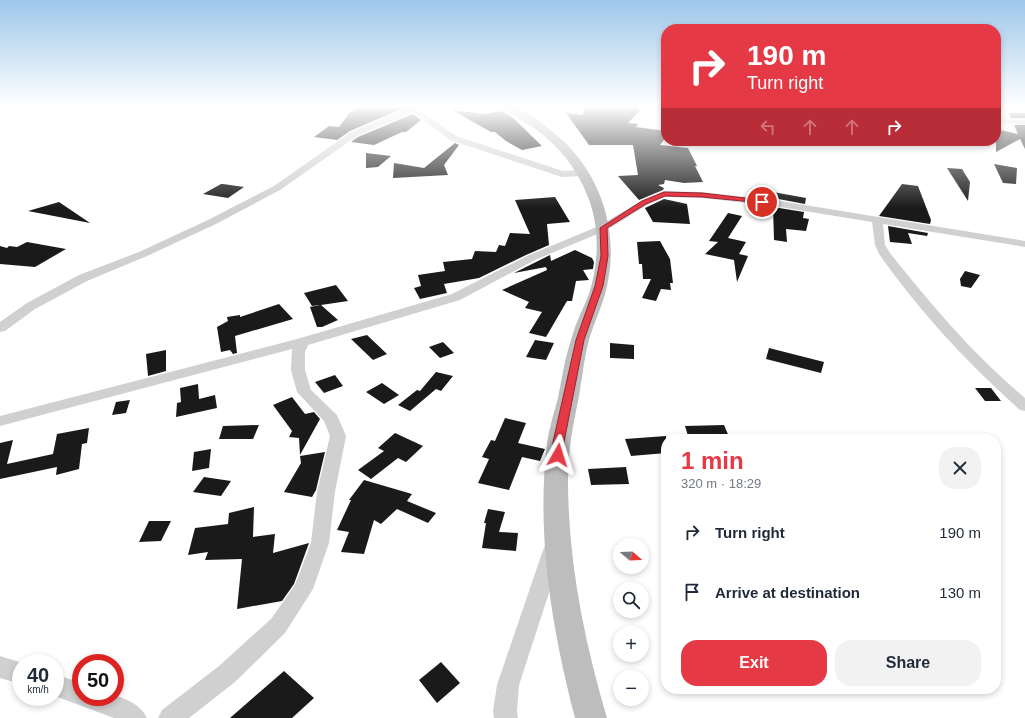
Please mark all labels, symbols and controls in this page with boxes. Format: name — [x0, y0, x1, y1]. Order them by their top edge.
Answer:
icon: right — [681, 40, 733, 92]
text: 190 m — [747, 40, 826, 71]
text: Turn right — [747, 73, 823, 93]
icon: left — [757, 116, 779, 138]
icon: ahead — [799, 116, 821, 138]
icon: ahead — [841, 116, 863, 138]
icon: right — [883, 116, 905, 138]
pin — [745, 185, 779, 219]
icon: arrive — [751, 191, 773, 213]
position arrow — [537, 434, 579, 476]
text: 1 min — [681, 447, 744, 474]
button: close — [939, 447, 981, 489]
text: 320 m · 18:29 — [681, 476, 761, 491]
icon: right — [681, 521, 703, 543]
text: Turn right — [715, 524, 785, 541]
text: 190 m — [939, 524, 981, 541]
north arrow — [613, 538, 649, 574]
map controls — [613, 538, 649, 706]
icon: arrive — [681, 581, 703, 603]
button: search — [613, 582, 649, 618]
text: Arrive at destination — [715, 584, 860, 601]
text: 130 m — [939, 584, 981, 601]
button: + — [613, 626, 649, 662]
button: Exit — [681, 640, 827, 686]
button: Share — [835, 640, 981, 686]
speed limit sign: 50 — [72, 654, 124, 706]
text: 40 — [27, 664, 49, 686]
button: − — [613, 670, 649, 706]
text: km/h — [27, 684, 49, 695]

